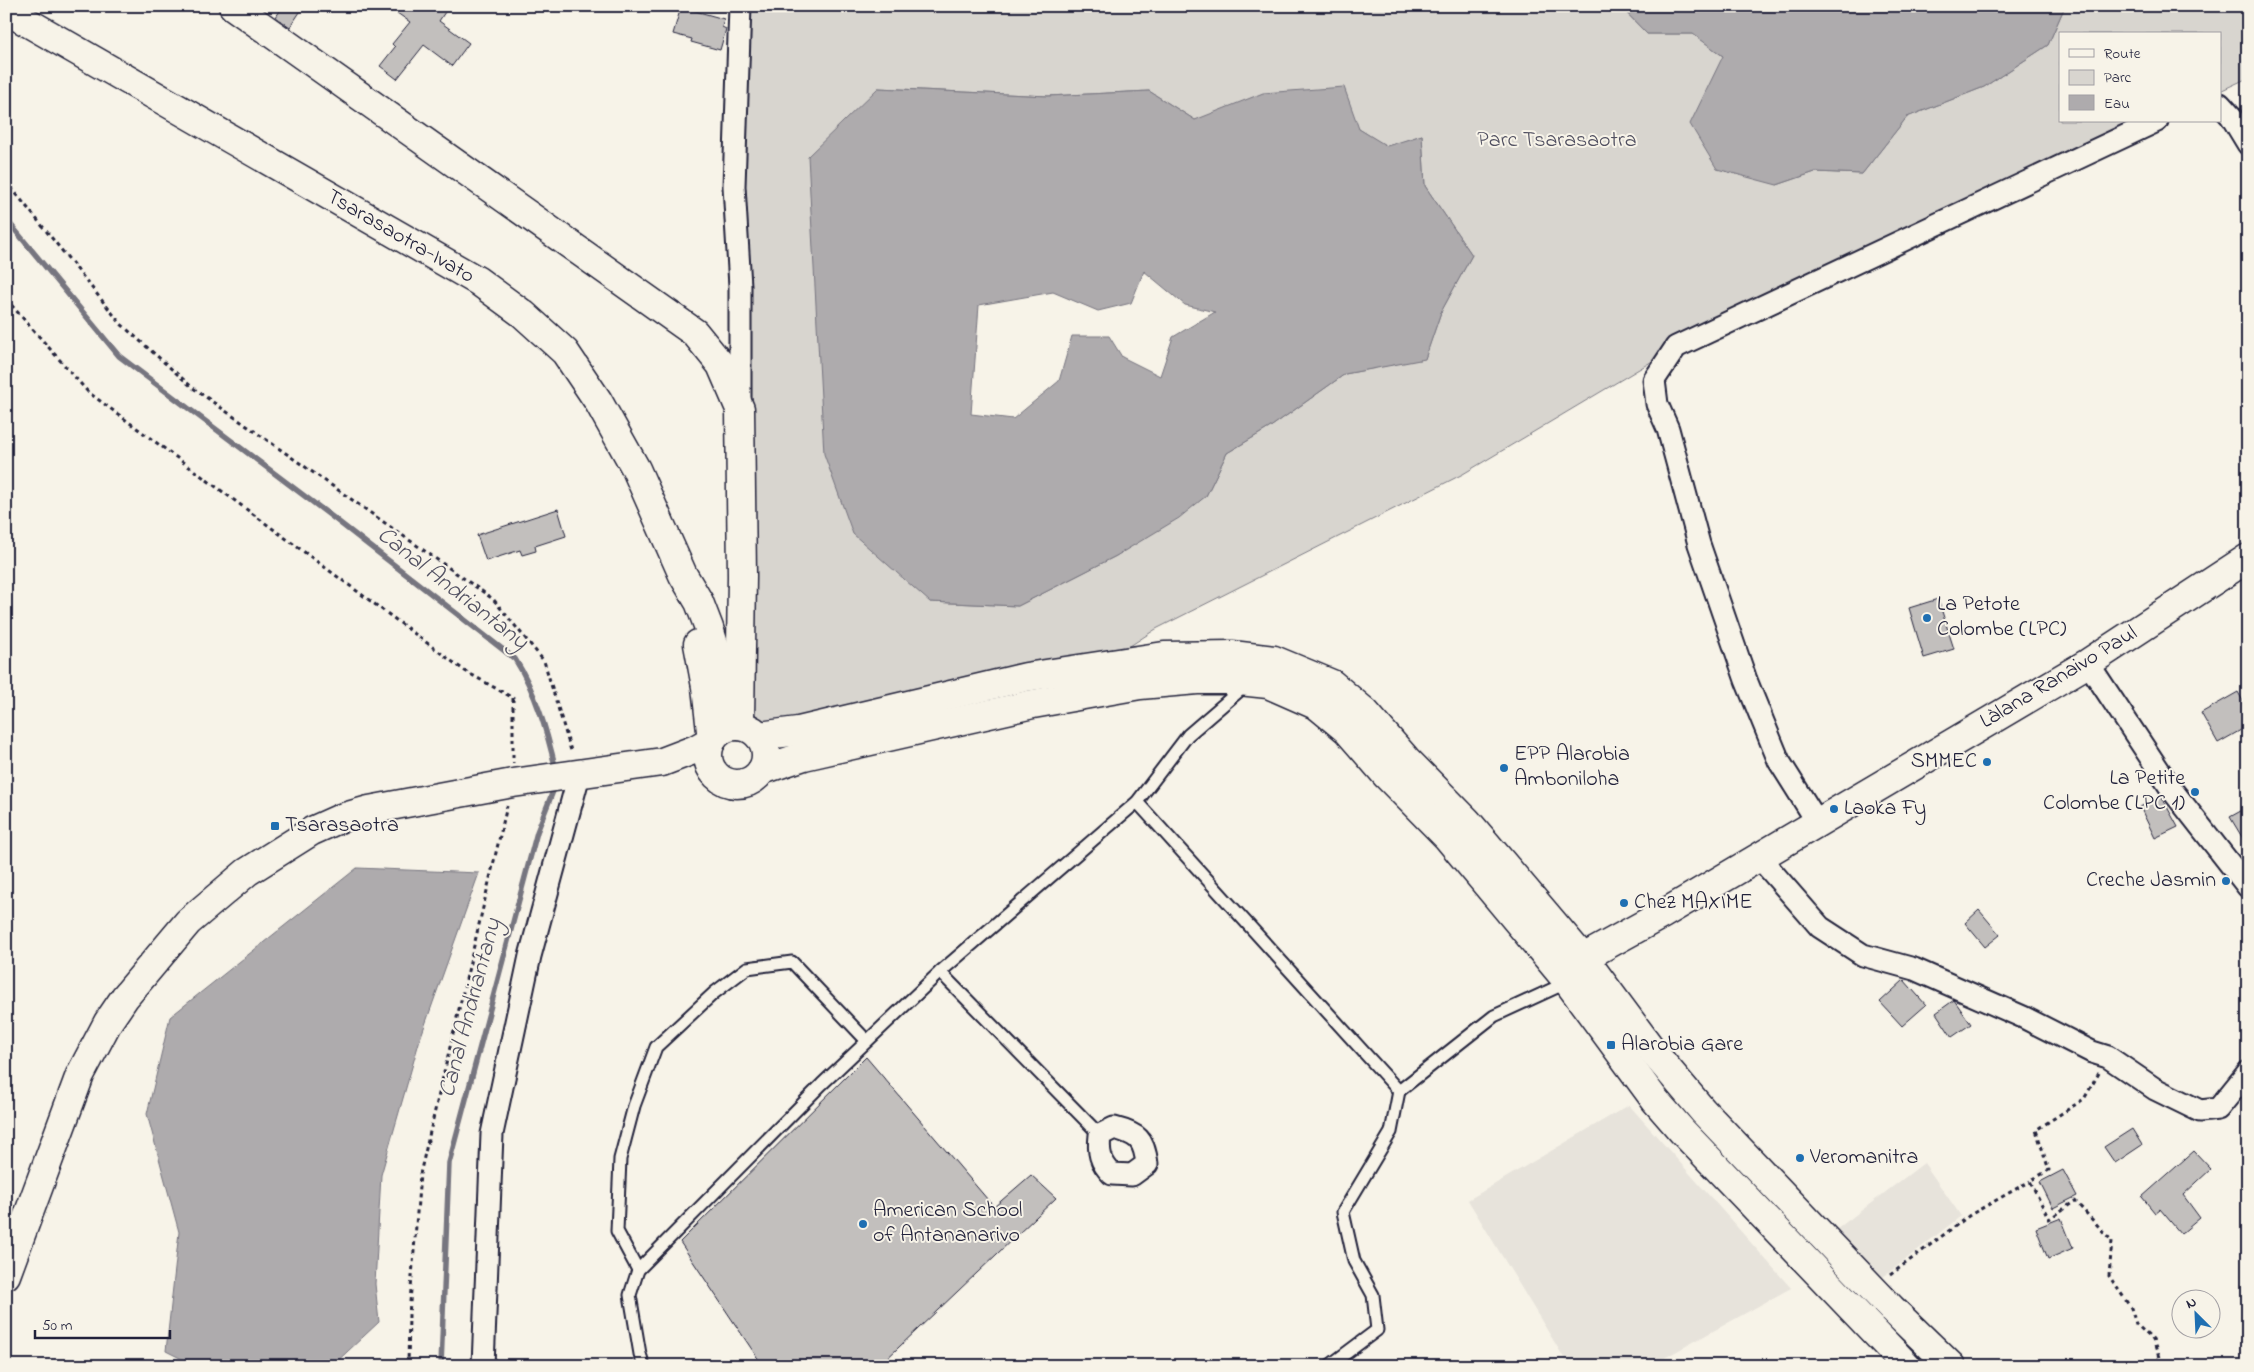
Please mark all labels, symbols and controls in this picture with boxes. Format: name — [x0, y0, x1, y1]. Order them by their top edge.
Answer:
legend — [2059, 32, 2222, 122]
text: Route — [2104, 43, 2141, 65]
text: Parc — [2104, 67, 2132, 89]
text: Eau — [2104, 93, 2130, 115]
park label: Parc Tsarasaotra — [1477, 125, 1637, 157]
street label: Tsarasaotra-Ivato — [320, 182, 480, 292]
water label: Canal Andriantany — [369, 519, 536, 660]
place label: La Petote Colombe (LPC) — [1937, 589, 2066, 646]
marker: La Petote Colombe (LPC) — [1921, 612, 1933, 624]
street label: Làlana Ranaivo Paul — [1974, 618, 2144, 738]
place label: EPP Alarobia Amboniloha — [1514, 739, 1630, 796]
place label: SMMEC — [1911, 746, 1977, 778]
marker: SMMEC — [1981, 756, 1993, 768]
marker: EPP Alarobia Amboniloha — [1498, 762, 1510, 774]
place label: La Petite Colombe (LPC 1) — [2043, 763, 2185, 820]
marker: La Petite Colombe (LPC 1) — [2189, 786, 2201, 798]
place label: Laoka Fy — [1844, 793, 1926, 826]
marker: Laoka Fy — [1828, 803, 1840, 815]
place label: Tsarasaotra — [285, 810, 399, 842]
marker: Tsarasaotra — [269, 820, 281, 832]
place label: Creche Jasmin — [2086, 865, 2216, 897]
marker: Creche Jasmin — [2220, 875, 2232, 887]
place label: Chez MAXIME — [1634, 887, 1753, 919]
marker: Chez MAXIME — [1618, 897, 1630, 909]
water label: Canal Andriantany — [430, 914, 512, 1101]
place label: Alarobia Gare — [1621, 1029, 1743, 1061]
marker: Alarobia Gare — [1605, 1039, 1617, 1051]
place label: Veromanitra — [1809, 1142, 1918, 1174]
marker: Veromanitra — [1794, 1152, 1806, 1164]
place label: American School of Antananarivo — [873, 1195, 1023, 1252]
marker: American School of Antananarivo — [857, 1218, 869, 1230]
north arrow — [2172, 1290, 2222, 1340]
text: N — [2183, 1292, 2200, 1315]
scale bar — [35, 1307, 170, 1339]
text: 50 m — [42, 1315, 73, 1337]

